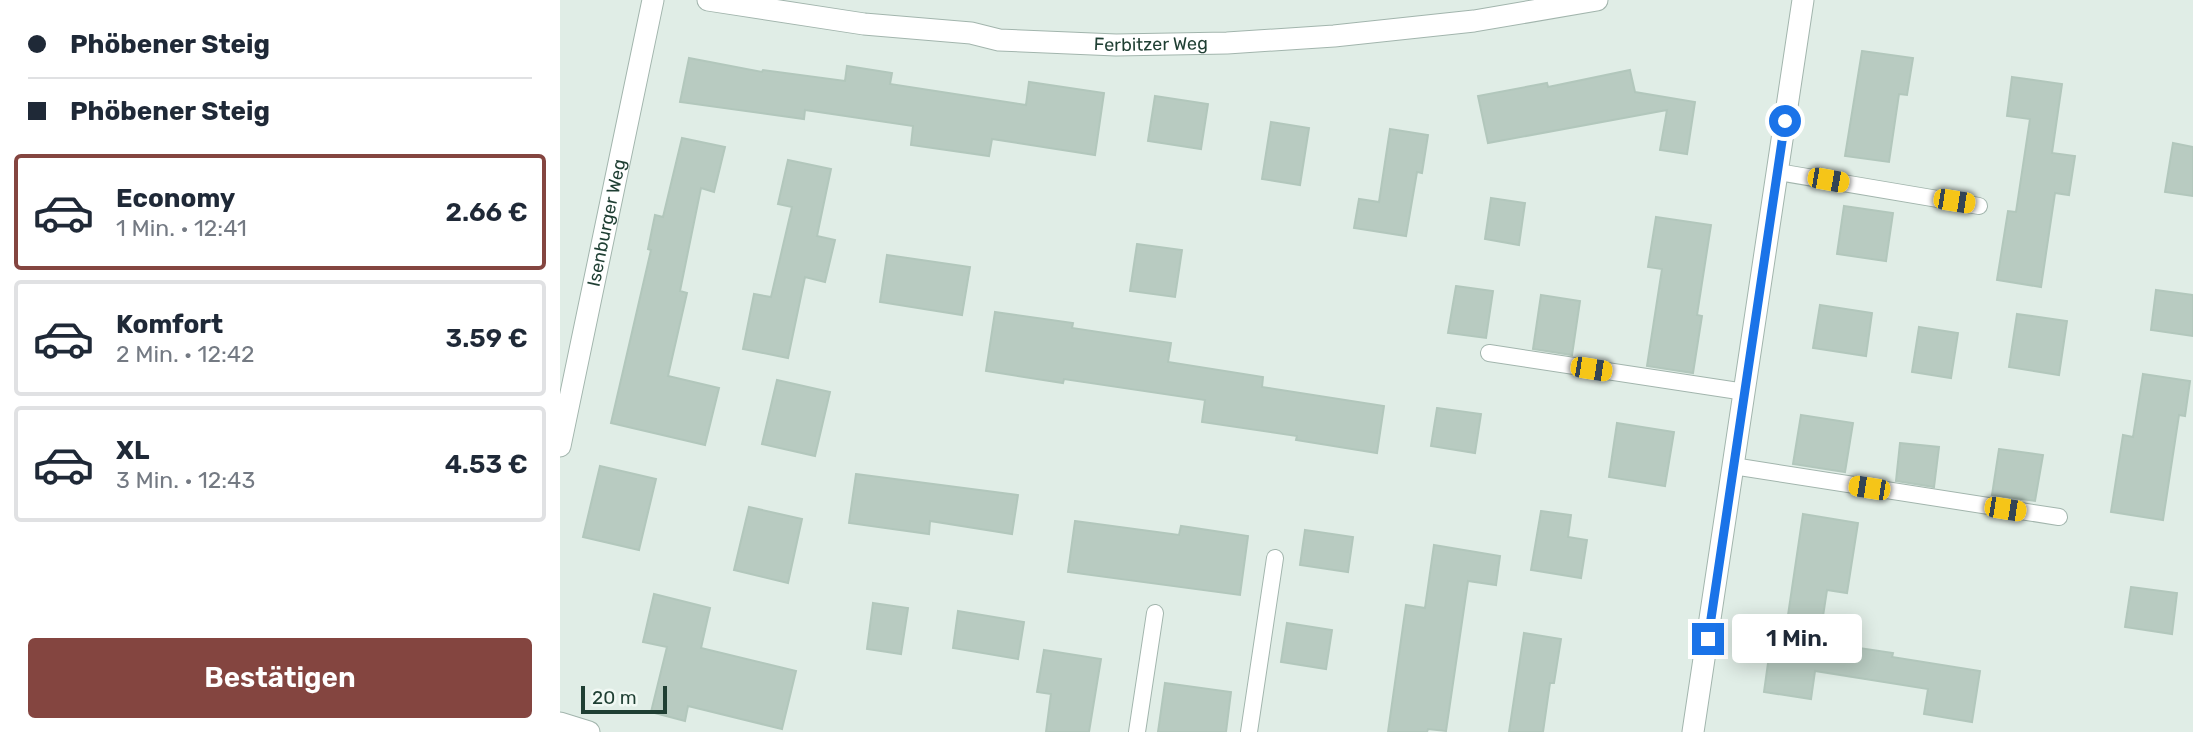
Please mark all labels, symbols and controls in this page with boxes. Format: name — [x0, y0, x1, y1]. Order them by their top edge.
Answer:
text: Phöbener Steig — [70, 29, 270, 60]
street label: Ferbitzer Weg — [1093, 32, 1208, 56]
text: Phöbener Steig — [70, 96, 270, 127]
route start — [1769, 105, 1801, 137]
street label: Isenburger Weg — [583, 157, 631, 289]
car — [1806, 166, 1851, 194]
icon: car — [32, 181, 95, 244]
text: Economy — [116, 183, 235, 214]
car — [1932, 187, 1977, 215]
text: 2.66 € — [445, 197, 528, 228]
text: 1 Min. · 12:41 — [116, 214, 247, 242]
icon: car — [32, 307, 95, 370]
text: Komfort — [116, 309, 223, 340]
text: 3.59 € — [445, 323, 528, 354]
text: 2 Min. · 12:42 — [116, 340, 255, 368]
car — [1569, 355, 1614, 383]
icon: car — [32, 433, 95, 496]
text: XL — [116, 435, 149, 466]
text: 4.53 € — [445, 449, 528, 480]
text: 3 Min. · 12:43 — [116, 466, 255, 494]
car — [1847, 474, 1892, 502]
car — [1983, 495, 2028, 523]
callout: 1 Min. — [1732, 614, 1862, 664]
route end — [1692, 623, 1724, 655]
text: 1 Min. — [1766, 624, 1828, 652]
button: Bestätigen — [28, 638, 532, 718]
scale bar — [581, 683, 667, 715]
text: 20 m — [592, 686, 637, 709]

